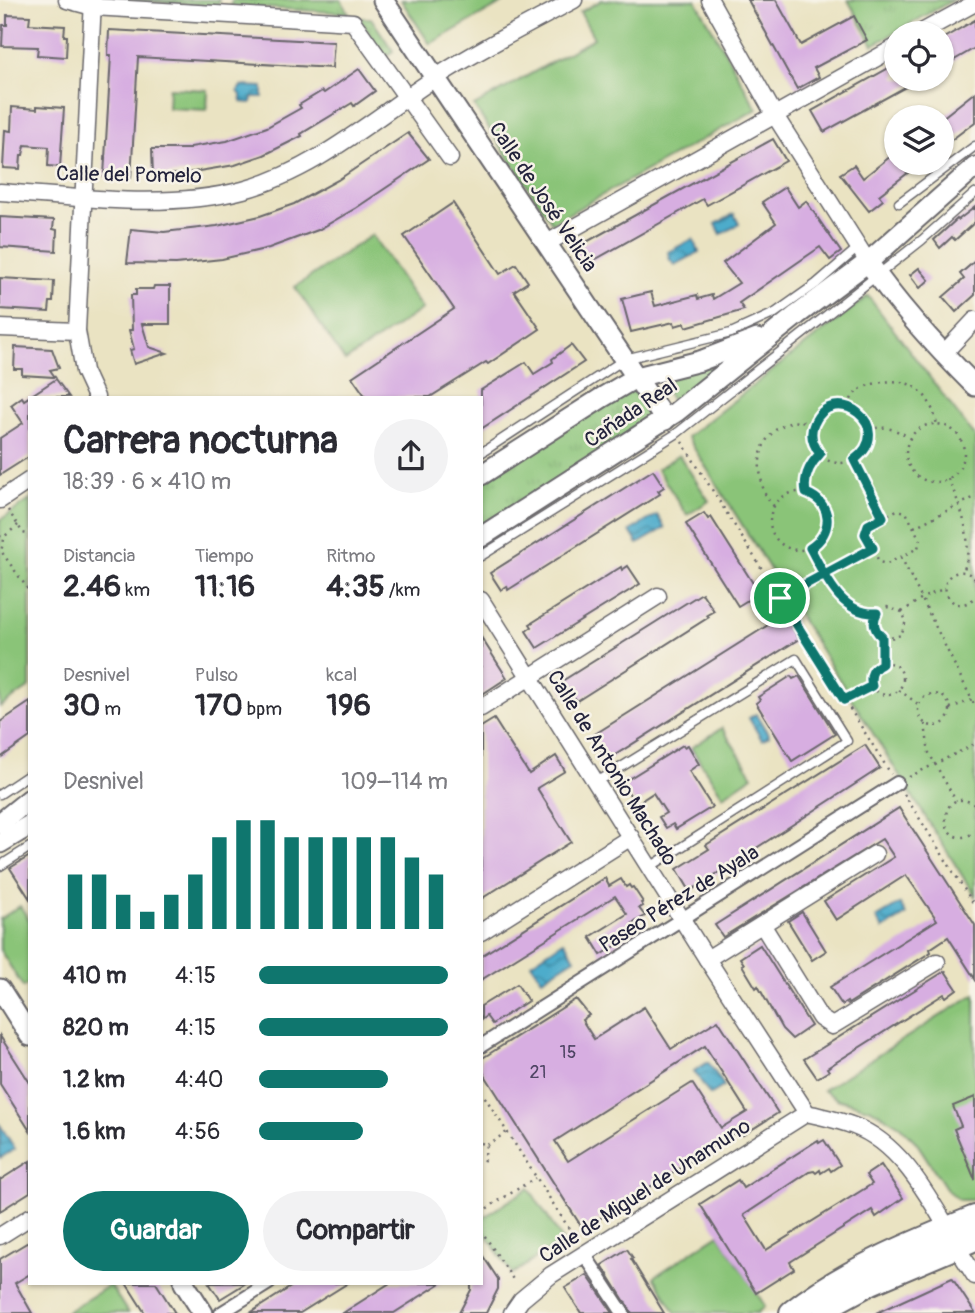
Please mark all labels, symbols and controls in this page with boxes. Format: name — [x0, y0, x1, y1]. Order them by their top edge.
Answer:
map controls — [884, 21, 954, 175]
button: locate — [884, 21, 954, 91]
button: layers — [884, 105, 954, 175]
street label: Calle de José Velicia — [483, 117, 603, 277]
street label: Calle del Pomelo — [56, 160, 202, 190]
street label: Cañada Real — [579, 372, 683, 454]
text: Carrera nocturna — [63, 417, 338, 465]
button: share — [374, 419, 448, 493]
text: 18:39 · 6 × 410 m — [63, 467, 231, 496]
text: Distancia — [63, 544, 135, 568]
text: Tiempo — [195, 544, 254, 568]
text: Ritmo — [326, 544, 375, 568]
text: 2.46 — [63, 568, 121, 605]
text: 11:16 — [195, 568, 255, 605]
text: 4:35 — [326, 568, 385, 605]
pin — [750, 568, 810, 628]
text: km — [121, 578, 150, 602]
text: /km — [385, 578, 421, 602]
icon: arrive — [761, 579, 799, 617]
text: Desnivel — [63, 663, 130, 687]
text: Pulso — [195, 663, 238, 687]
text: kcal — [326, 663, 357, 687]
street label: Calle de Antonio Machado — [541, 665, 683, 871]
text: 30 — [63, 687, 100, 724]
text: 170 — [195, 687, 243, 724]
text: 196 — [326, 687, 371, 724]
text: m — [100, 697, 121, 721]
text: bpm — [243, 697, 282, 721]
text: Desnivel — [63, 767, 144, 796]
text: 109–114 m — [341, 767, 448, 796]
street label: Paseo Pérez de Ayala — [594, 839, 764, 959]
text: 410 m — [63, 961, 126, 990]
text: 4:15 — [175, 961, 216, 990]
text: 820 m — [63, 1013, 129, 1042]
text: 4:15 — [175, 1013, 216, 1042]
house number: 15 — [560, 1041, 576, 1064]
house number: 21 — [529, 1061, 547, 1084]
text: 1.2 km — [63, 1065, 125, 1094]
text: 4:40 — [175, 1065, 224, 1094]
street label: Calle de Miguel de Unamuno — [534, 1113, 756, 1269]
text: 1.6 km — [63, 1117, 125, 1146]
text: 4:56 — [175, 1117, 220, 1146]
button: Guardar — [63, 1191, 249, 1271]
button: Compartir — [263, 1191, 448, 1271]

